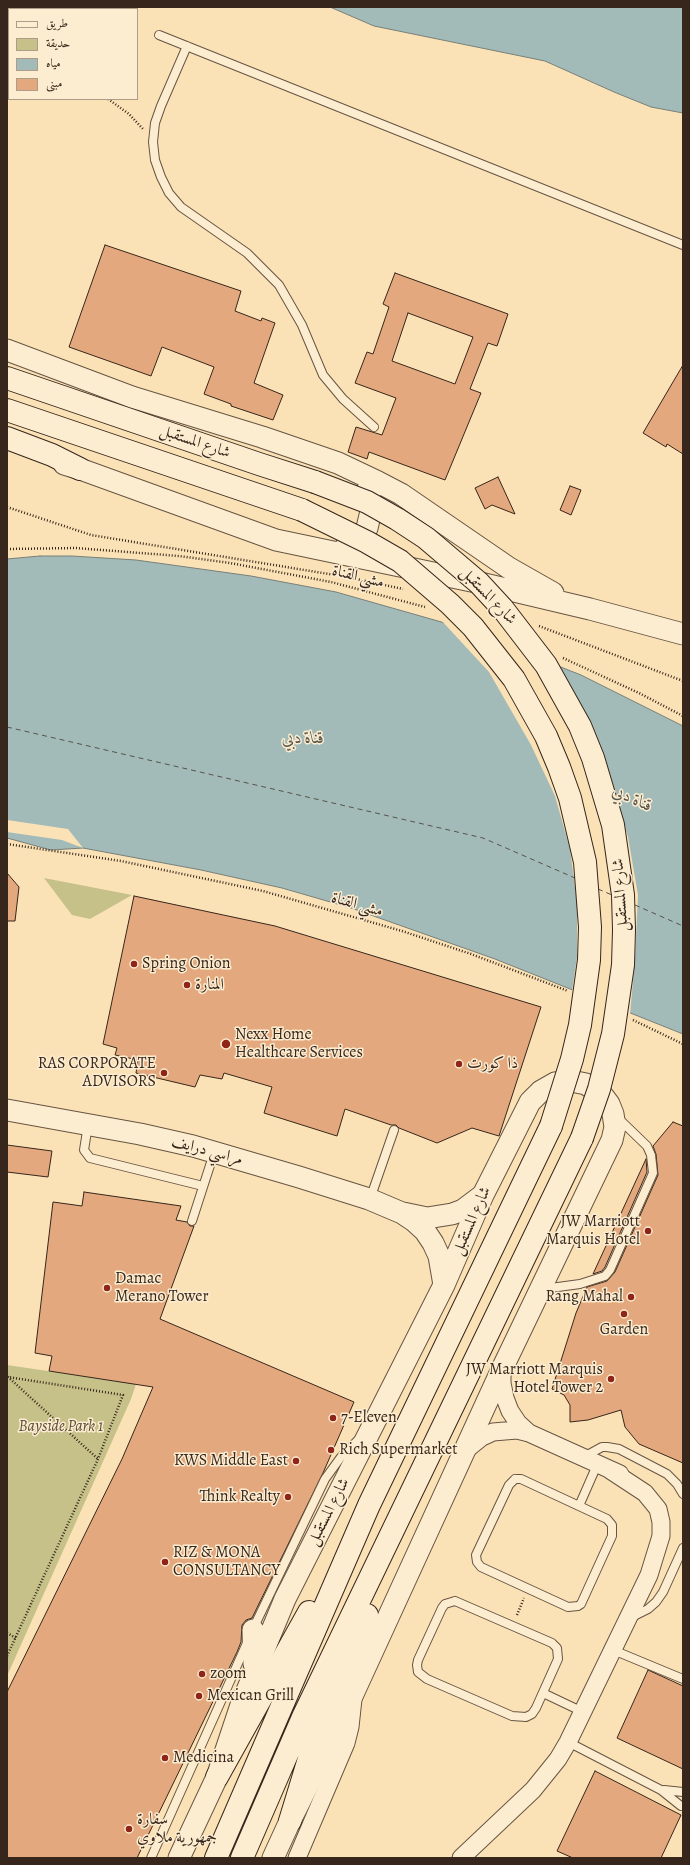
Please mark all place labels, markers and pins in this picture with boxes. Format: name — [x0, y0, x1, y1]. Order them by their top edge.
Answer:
place label: Spring Onion — [142, 954, 231, 974]
marker: Spring Onion — [129, 959, 139, 969]
place label: المنارة — [195, 975, 224, 995]
marker: المنارة — [182, 980, 192, 990]
place label: Nexx Home Healthcare Services — [235, 1025, 363, 1063]
marker: Nexx Home Healthcare Services — [220, 1038, 232, 1050]
place label: RAS CORPORATE ADVISORS — [38, 1054, 156, 1092]
place label: ذا كورت — [467, 1054, 518, 1074]
marker: ذا كورت — [454, 1059, 464, 1069]
marker: RAS CORPORATE ADVISORS — [159, 1068, 169, 1078]
place label: JW Marriott Marquis Hotel — [546, 1212, 640, 1250]
marker: JW Marriott Marquis Hotel — [643, 1226, 653, 1236]
place label: Damac Merano Tower — [115, 1269, 209, 1307]
marker: Damac Merano Tower — [102, 1283, 112, 1293]
place label: Rang Mahal — [545, 1287, 623, 1307]
marker: Rang Mahal — [626, 1292, 636, 1302]
marker: Garden — [619, 1309, 629, 1319]
place label: Garden — [600, 1320, 648, 1340]
place label: JW Marriott Marquis Hotel Tower 2 — [466, 1360, 603, 1398]
marker: JW Marriott Marquis Hotel Tower 2 — [606, 1374, 616, 1384]
place label: 7-Eleven — [341, 1408, 397, 1428]
marker: 7-Eleven — [328, 1413, 338, 1423]
place label: Rich Supermarket — [339, 1440, 457, 1460]
marker: Rich Supermarket — [326, 1445, 336, 1455]
place label: KWS Middle East — [174, 1451, 288, 1471]
marker: KWS Middle East — [291, 1456, 301, 1466]
place label: Think Realty — [200, 1487, 280, 1507]
marker: Think Realty — [283, 1492, 293, 1502]
place label: RIZ & MONA CONSULTANCY — [173, 1543, 280, 1581]
marker: RIZ & MONA CONSULTANCY — [160, 1557, 170, 1567]
place label: zoom — [210, 1664, 247, 1684]
marker: zoom — [197, 1669, 207, 1679]
place label: Mexican Grill — [207, 1686, 294, 1706]
marker: Mexican Grill — [194, 1691, 204, 1701]
place label: Medicina — [173, 1748, 234, 1768]
marker: Medicina — [160, 1753, 170, 1763]
place label: سفارة جمهورية ملاوي — [137, 1810, 217, 1848]
marker: سفارة جمهورية ملاوي — [124, 1824, 134, 1834]

